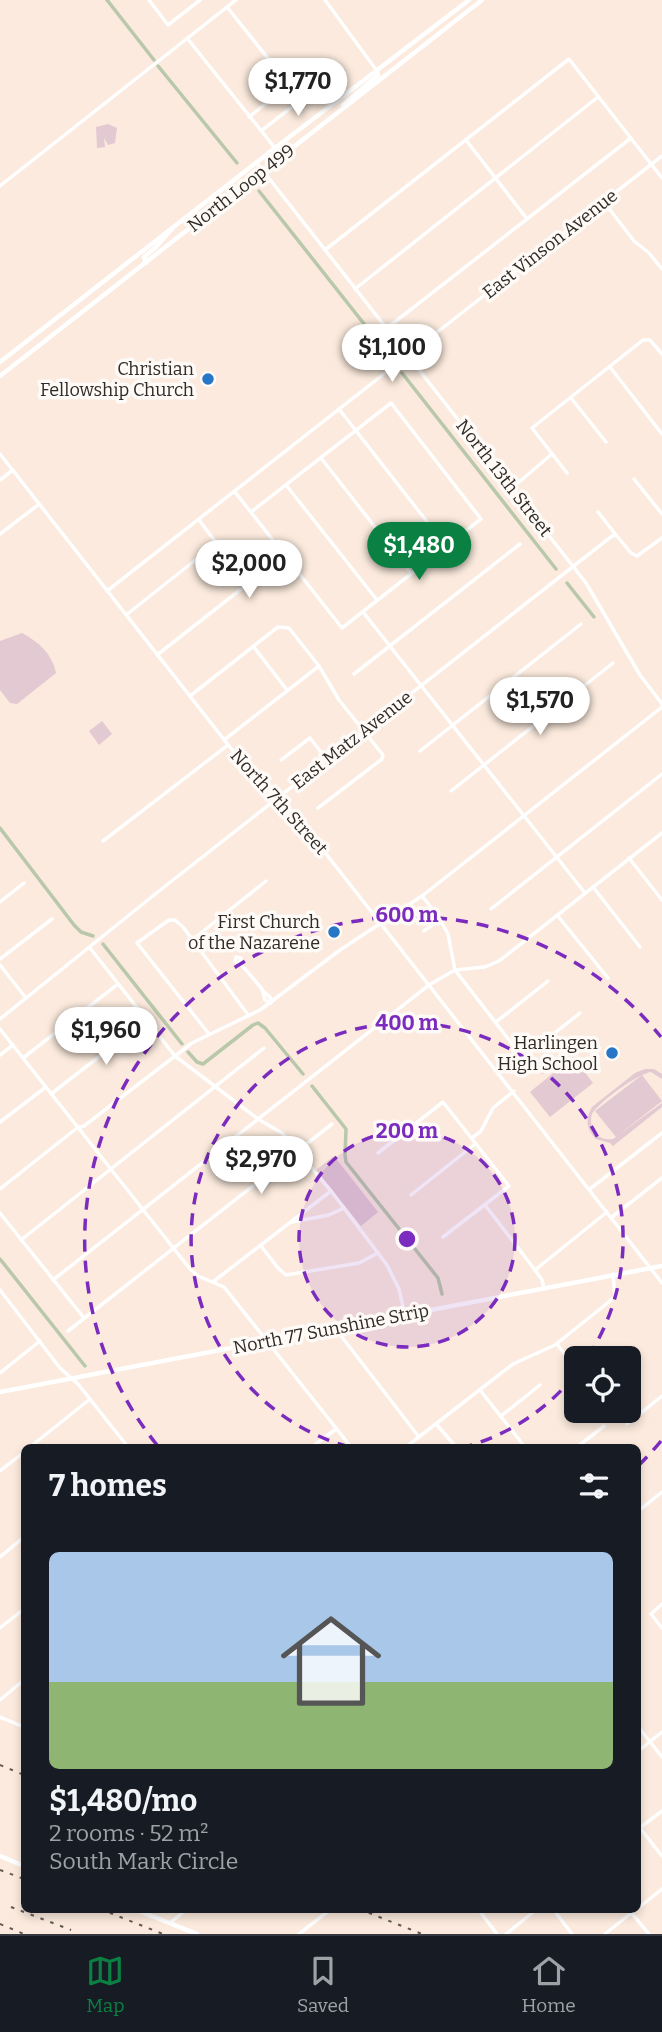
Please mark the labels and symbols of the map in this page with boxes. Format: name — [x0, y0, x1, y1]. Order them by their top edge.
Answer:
pin: $1,770 — [241, 58, 355, 118]
street label: North Loop 499 — [183, 139, 299, 237]
street label: East Vinson Avenue — [478, 185, 622, 303]
pin: $1,100 — [335, 324, 449, 384]
place label: Christian Fellowship Church — [40, 358, 195, 401]
marker: Christian Fellowship Church — [200, 371, 216, 387]
street label: North 13th Street — [451, 415, 557, 541]
pin: $1,480 — [362, 522, 476, 582]
pin: $2,000 — [192, 540, 306, 600]
pin: $1,570 — [483, 678, 597, 737]
street label: East Matz Avenue — [287, 686, 417, 794]
street label: North 7th Street — [226, 745, 332, 860]
text: 600 m — [376, 902, 438, 928]
place label: First Church of the Nazarene — [188, 911, 320, 954]
marker: First Church of the Nazarene — [326, 924, 342, 940]
pin: $1,960 — [49, 1007, 163, 1067]
text: 400 m — [375, 1010, 439, 1036]
place label: Harlingen High School — [497, 1032, 599, 1075]
marker: Harlingen High School — [604, 1045, 620, 1061]
text: 200 m — [376, 1118, 438, 1144]
pin: $2,970 — [204, 1136, 318, 1196]
centre of rings — [395, 1227, 419, 1251]
street label: North 77 Sunshine Strip — [231, 1299, 431, 1359]

